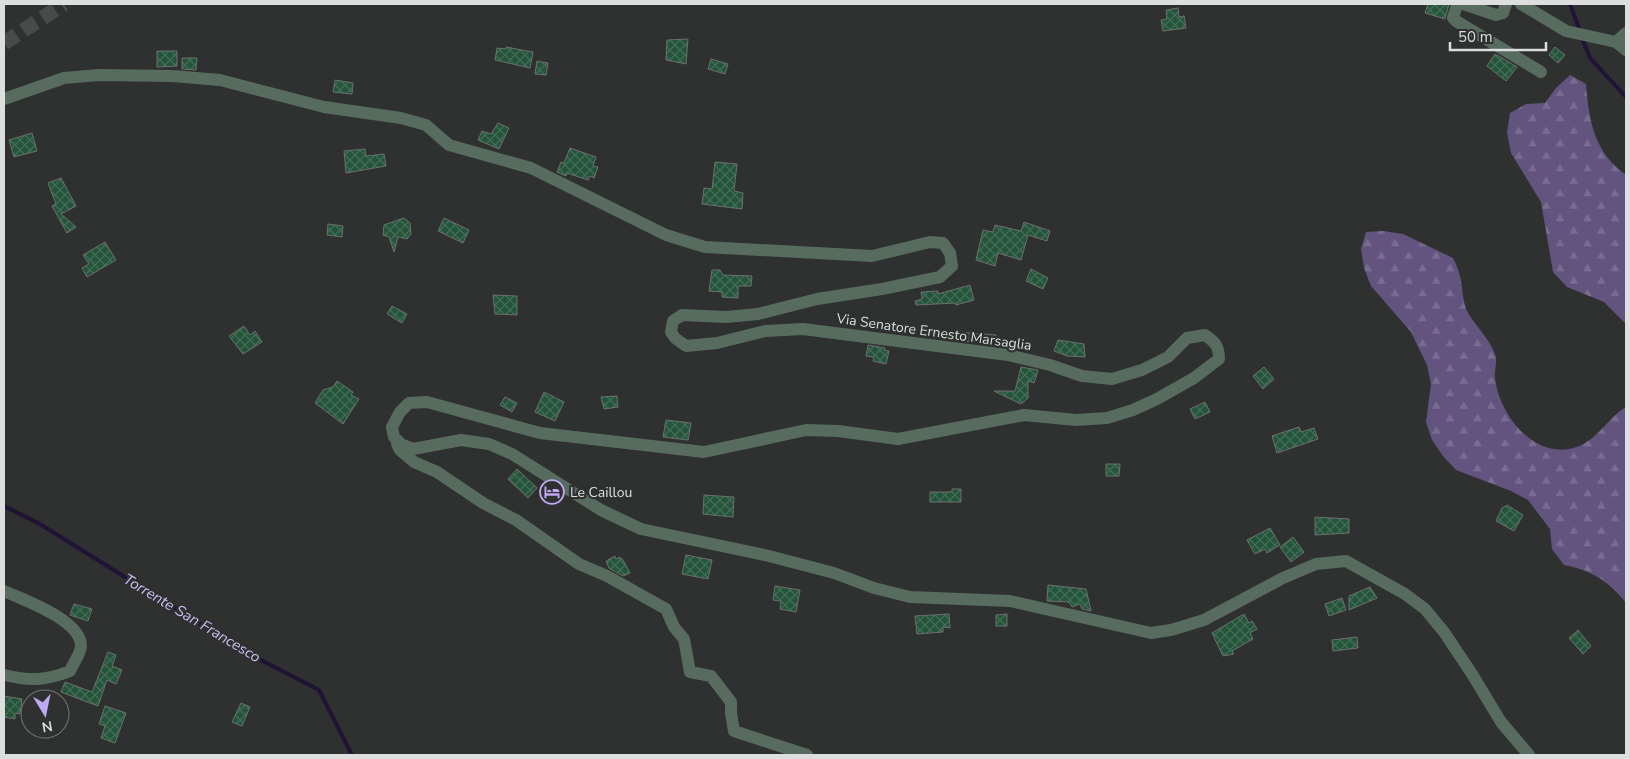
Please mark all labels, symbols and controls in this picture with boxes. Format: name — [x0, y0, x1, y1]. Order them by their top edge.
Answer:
scale bar — [1450, 20, 1546, 52]
text: 50 m — [1458, 27, 1493, 47]
street label: Via Senatore Ernesto Marsaglia — [834, 309, 1033, 355]
hotel icon: Le Caillou — [539, 479, 565, 505]
place label: Le Caillou — [570, 483, 632, 502]
water label: Torrente San Francesco — [120, 569, 264, 667]
north arrow — [20, 689, 70, 739]
text: N — [40, 716, 54, 737]

